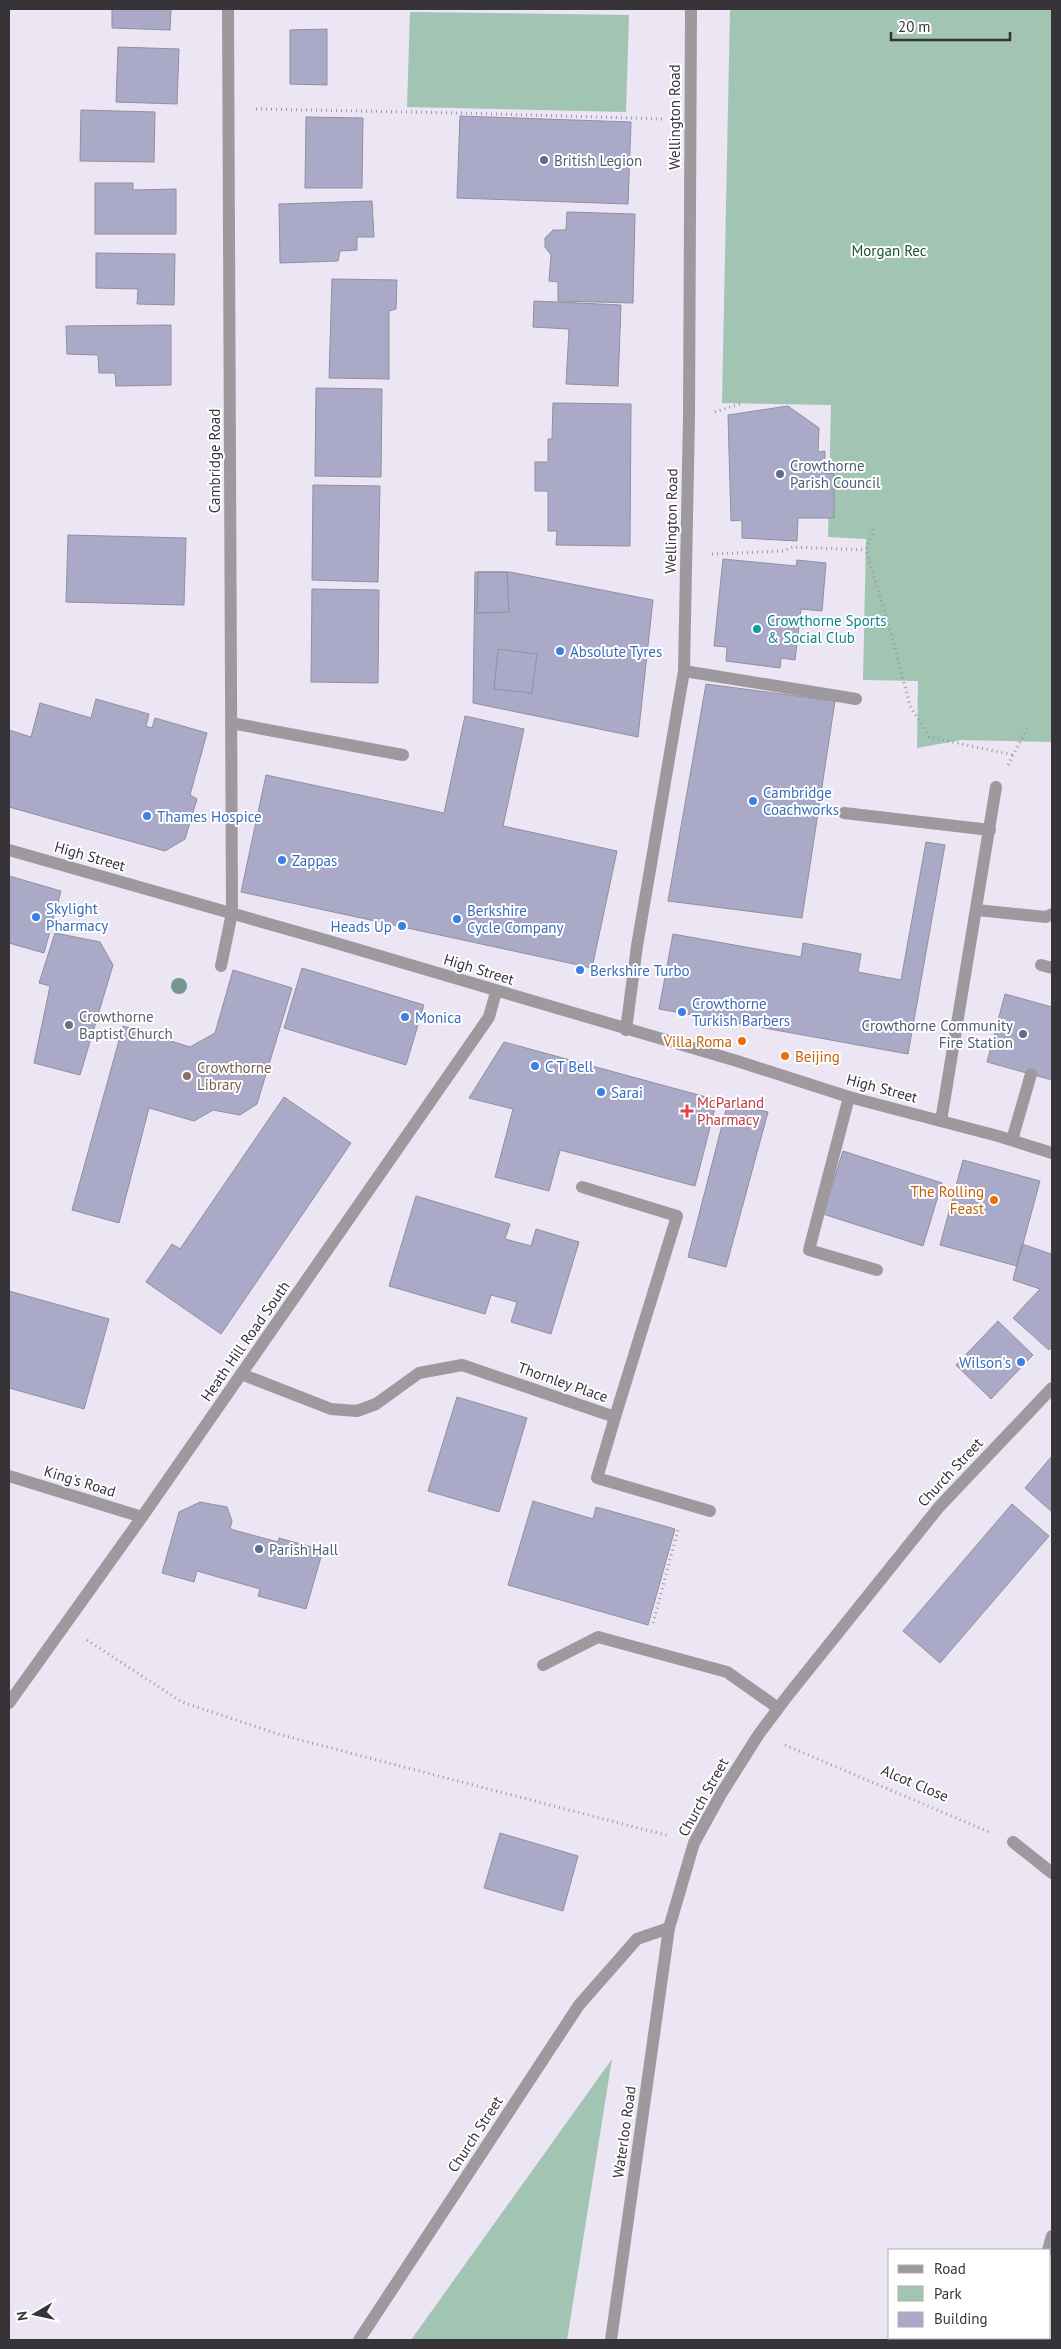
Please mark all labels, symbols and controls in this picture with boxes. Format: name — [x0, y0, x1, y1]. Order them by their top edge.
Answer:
scale bar — [891, 10, 1010, 42]
text: 20 m — [898, 17, 931, 36]
street label: Wellington Road — [665, 64, 684, 170]
place label: British Legion — [554, 151, 642, 170]
marker: British Legion — [538, 154, 550, 166]
park label: Morgan Rec — [851, 241, 927, 260]
street label: Cambridge Road — [205, 409, 224, 513]
place label: Crowthorne Parish Council — [790, 456, 881, 492]
street label: Wellington Road — [661, 468, 681, 574]
marker: Crowthorne Parish Council — [774, 468, 786, 480]
place label: Crowthorne Sports & Social Club — [767, 611, 887, 647]
marker: Crowthorne Sports & Social Club — [751, 623, 763, 635]
place label: Absolute Tyres — [570, 642, 662, 661]
marker: Absolute Tyres — [554, 645, 566, 657]
place label: Cambridge Coachworks — [763, 783, 839, 819]
marker: Cambridge Coachworks — [747, 795, 759, 807]
place label: Thames Hospice — [157, 807, 262, 826]
marker: Thames Hospice — [141, 810, 153, 822]
street label: High Street — [52, 837, 128, 875]
place label: Zappas — [292, 851, 337, 870]
marker: Zappas — [276, 854, 288, 866]
place label: Skylight Pharmacy — [46, 899, 108, 935]
place label: Berkshire Cycle Company — [467, 901, 564, 937]
marker: Skylight Pharmacy — [30, 911, 42, 923]
marker: Berkshire Cycle Company — [451, 913, 463, 925]
place label: Heads Up — [331, 917, 392, 936]
marker: Heads Up — [396, 920, 408, 932]
street label: High Street — [441, 949, 517, 989]
place label: Berkshire Turbo — [590, 961, 690, 980]
marker: Berkshire Turbo — [574, 964, 586, 976]
place label: Crowthorne Turkish Barbers — [692, 994, 790, 1030]
marker: Crowthorne Turkish Barbers — [676, 1006, 688, 1018]
place label: Crowthorne Baptist Church — [79, 1007, 173, 1043]
place label: Monica — [415, 1008, 461, 1027]
marker: Monica — [399, 1011, 411, 1023]
place label: Crowthorne Community Fire Station — [862, 1016, 1013, 1052]
marker: Crowthorne Baptist Church — [63, 1019, 75, 1031]
marker: Crowthorne Community Fire Station — [1017, 1028, 1029, 1040]
place label: Villa Roma — [662, 1032, 732, 1051]
marker: Villa Roma — [736, 1035, 748, 1047]
place label: Beijing — [795, 1047, 840, 1066]
marker: Beijing — [779, 1050, 791, 1062]
place label: C T Bell — [545, 1057, 594, 1076]
place label: Crowthorne Library — [197, 1058, 272, 1094]
marker: C T Bell — [529, 1060, 541, 1072]
street label: High Street — [844, 1069, 920, 1107]
marker: Crowthorne Library — [181, 1070, 193, 1082]
place label: Sarai — [611, 1083, 643, 1102]
marker: Sarai — [595, 1086, 607, 1098]
place label: McParland Pharmacy — [697, 1093, 764, 1129]
marker: McParland Pharmacy — [681, 1105, 693, 1117]
place label: The Rolling Feast — [911, 1182, 984, 1218]
marker: The Rolling Feast — [988, 1194, 1000, 1206]
street label: Heath Hill Road South — [196, 1277, 294, 1405]
place label: Wilson's — [959, 1353, 1011, 1372]
marker: Wilson's — [1015, 1356, 1027, 1368]
street label: Thornley Place — [515, 1358, 611, 1406]
street label: Church Street — [913, 1434, 987, 1510]
street label: King's Road — [42, 1461, 118, 1501]
place label: Parish Hall — [269, 1540, 339, 1559]
marker: Parish Hall — [253, 1543, 265, 1555]
street label: Church Street — [674, 1754, 732, 1840]
street label: Alcot Close — [878, 1760, 952, 1806]
street label: Waterloo Road — [608, 2085, 640, 2179]
street label: Church Street — [443, 2092, 507, 2176]
legend — [888, 2249, 1051, 2339]
text: Road — [934, 2259, 966, 2278]
text: Park — [934, 2284, 962, 2303]
north arrow — [10, 2289, 60, 2339]
text: Building — [934, 2309, 988, 2328]
text: N — [13, 2310, 32, 2322]

